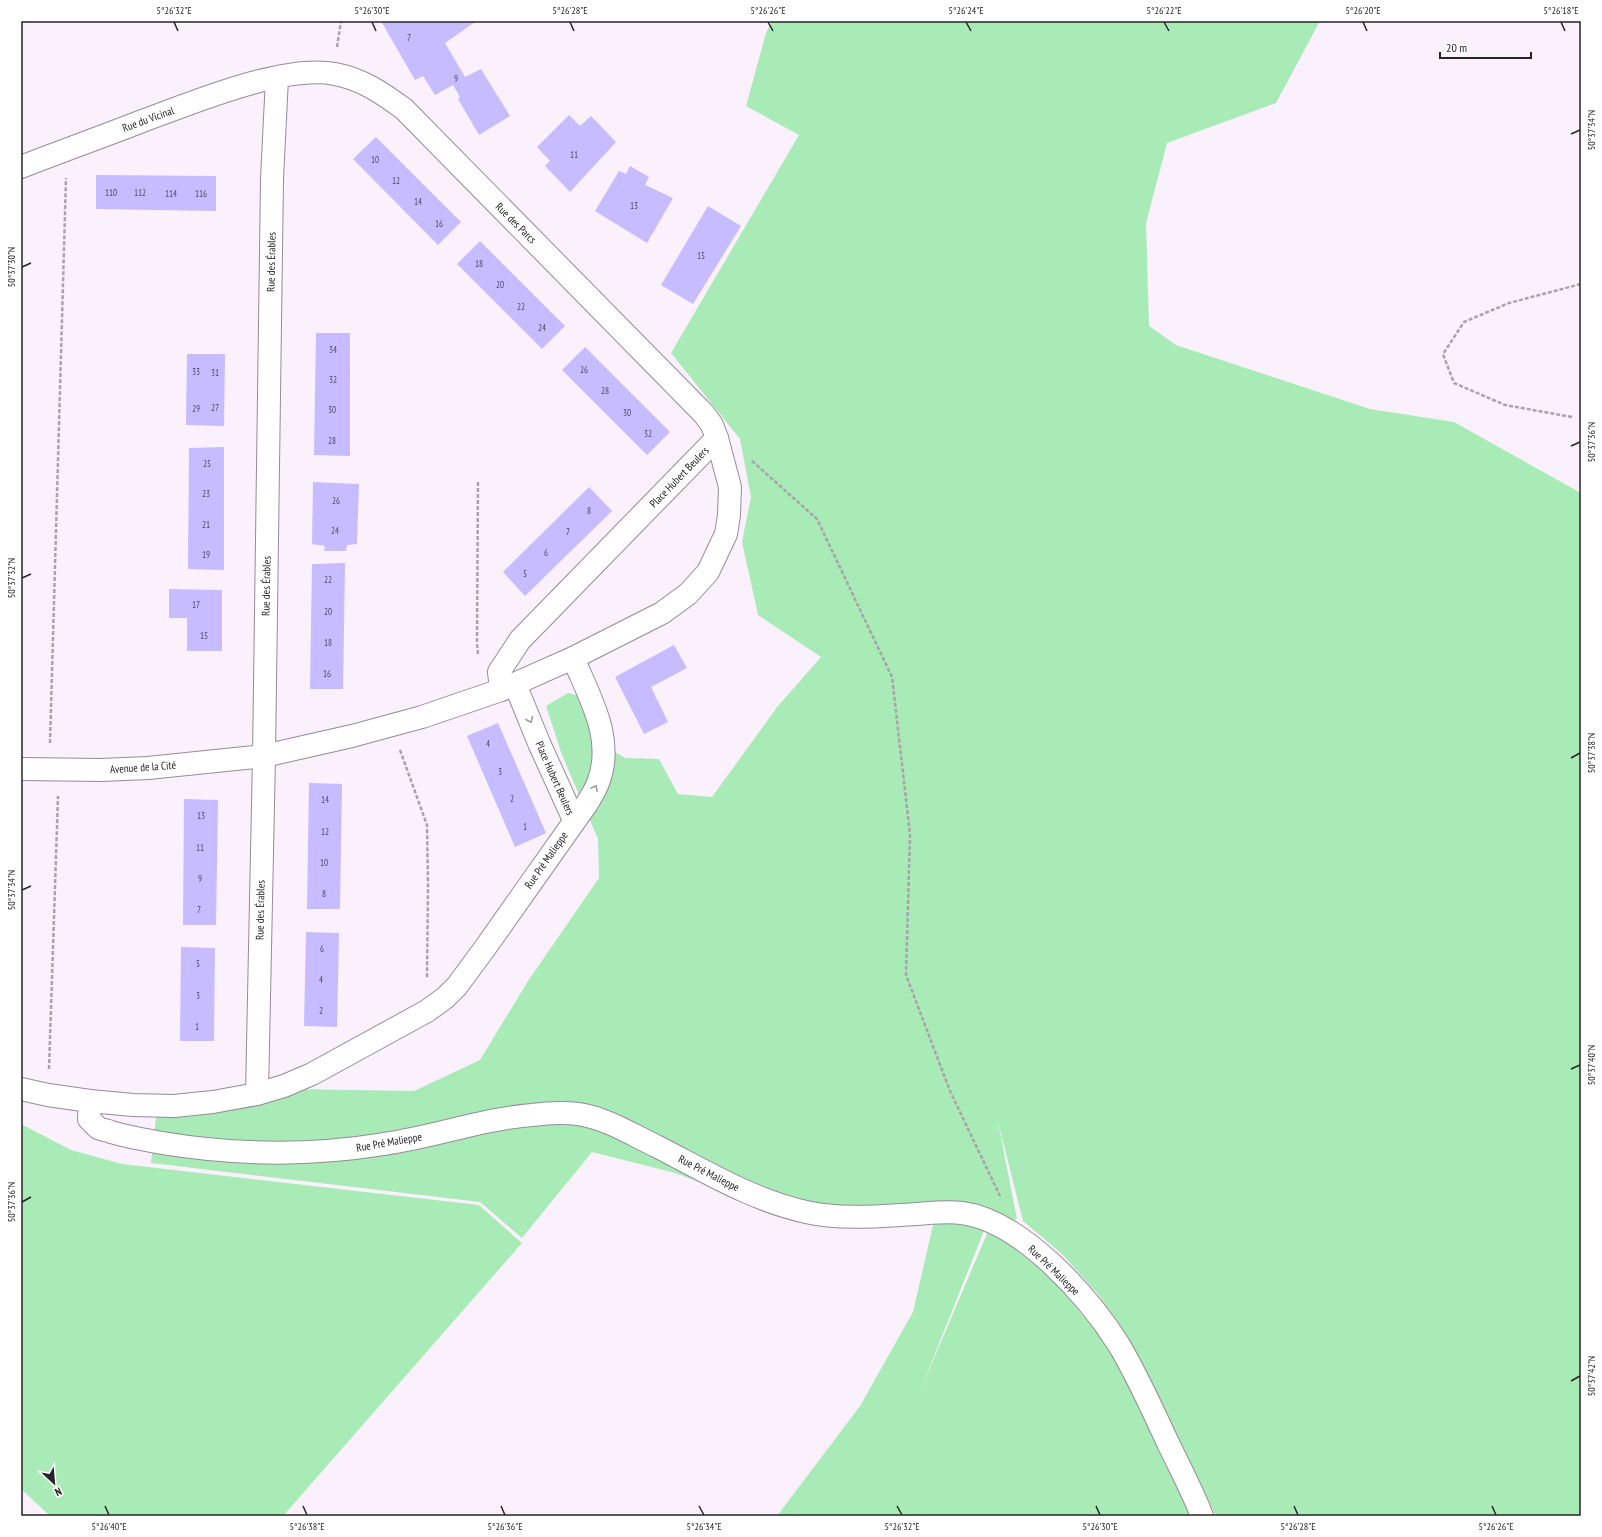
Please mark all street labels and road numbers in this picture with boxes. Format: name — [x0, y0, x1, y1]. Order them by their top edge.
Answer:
street label: Rue du Vicinal — [120, 103, 176, 135]
street label: Rue des Parcs — [493, 200, 540, 247]
street label: Rue des Érables — [263, 232, 279, 292]
street label: Place Hubert Beulers — [646, 443, 712, 510]
street label: Rue des Érables — [258, 556, 274, 616]
street label: Place Hubert Beulers — [532, 739, 578, 817]
street label: Avenue de la Cité — [110, 758, 177, 776]
street label: Rue Pré Malieppe — [521, 828, 571, 891]
street label: Rue des Érables — [252, 880, 268, 940]
street label: Rue Pré Malieppe — [355, 1129, 423, 1155]
street label: Rue Pré Malieppe — [676, 1152, 742, 1195]
street label: Rue Pré Malieppe — [1025, 1242, 1083, 1298]

